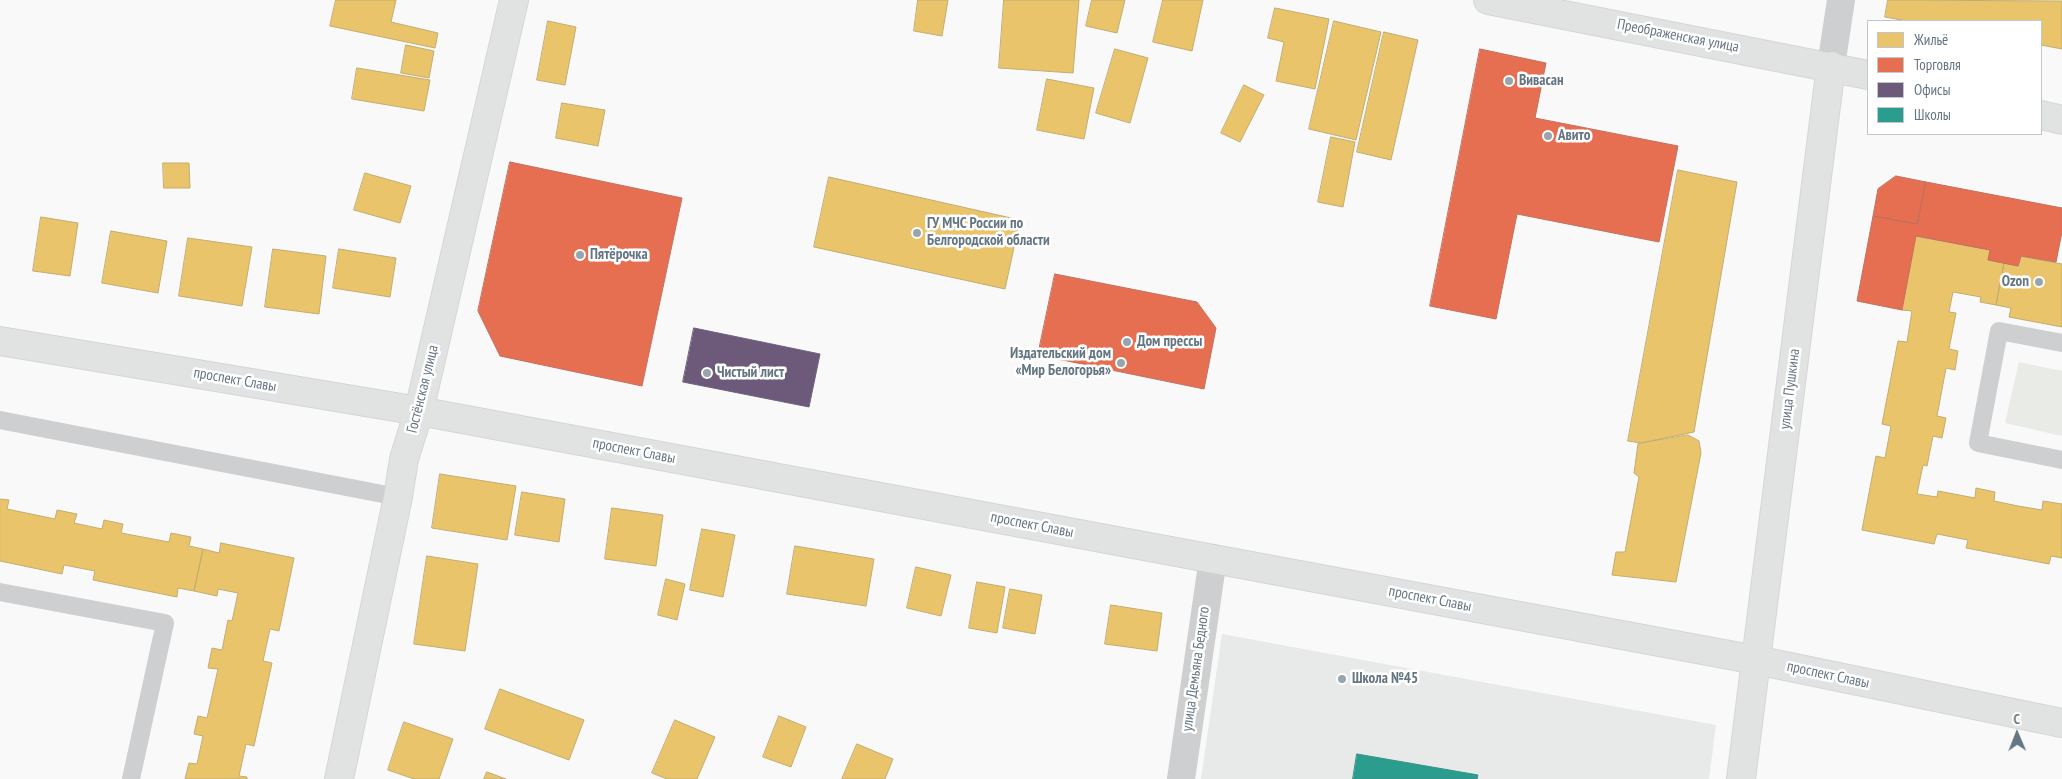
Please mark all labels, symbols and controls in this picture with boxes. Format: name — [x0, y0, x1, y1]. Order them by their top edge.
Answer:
street label: Преображенская улица — [1616, 15, 1740, 57]
legend — [1867, 20, 2042, 135]
text: Жильё — [1914, 30, 1948, 49]
text: Торговля — [1914, 55, 1961, 74]
place label: Вивасан — [1519, 72, 1564, 90]
marker: Вивасан — [1503, 75, 1515, 87]
text: Офисы — [1914, 80, 1950, 99]
text: Школы — [1914, 105, 1951, 124]
place label: Авито — [1558, 127, 1590, 145]
marker: Авито — [1542, 130, 1554, 142]
place label: ГУ МЧС России по Белгородской области — [927, 215, 1050, 250]
marker: ГУ МЧС России по Белгородской области — [911, 227, 923, 239]
place label: Пятёрочка — [590, 246, 648, 264]
marker: Пятёрочка — [574, 249, 586, 261]
place label: Ozon — [2002, 273, 2029, 291]
marker: Ozon — [2033, 276, 2045, 288]
place label: Дом прессы — [1137, 333, 1202, 351]
marker: Дом прессы — [1121, 336, 1133, 348]
street label: Гостёнская улица — [403, 343, 443, 435]
place label: Издательский дом «Мир Белогорья» — [1010, 345, 1111, 380]
street label: улица Пушкина — [1776, 348, 1804, 430]
marker: Издательский дом «Мир Белогорья» — [1115, 357, 1127, 369]
street label: проспект Славы — [192, 364, 278, 396]
place label: Чистый лист — [717, 364, 784, 382]
marker: Чистый лист — [701, 367, 713, 379]
street label: проспект Славы — [591, 434, 677, 468]
street label: проспект Славы — [989, 508, 1075, 542]
street label: проспект Славы — [1387, 582, 1473, 616]
street label: улица Демьяна Бедного — [1178, 605, 1214, 733]
street label: проспект Славы — [1785, 657, 1871, 693]
place label: Школа №45 — [1352, 670, 1418, 688]
marker: Школа №45 — [1336, 673, 1348, 685]
north arrow — [1992, 709, 2042, 759]
text: С — [2013, 710, 2020, 728]

